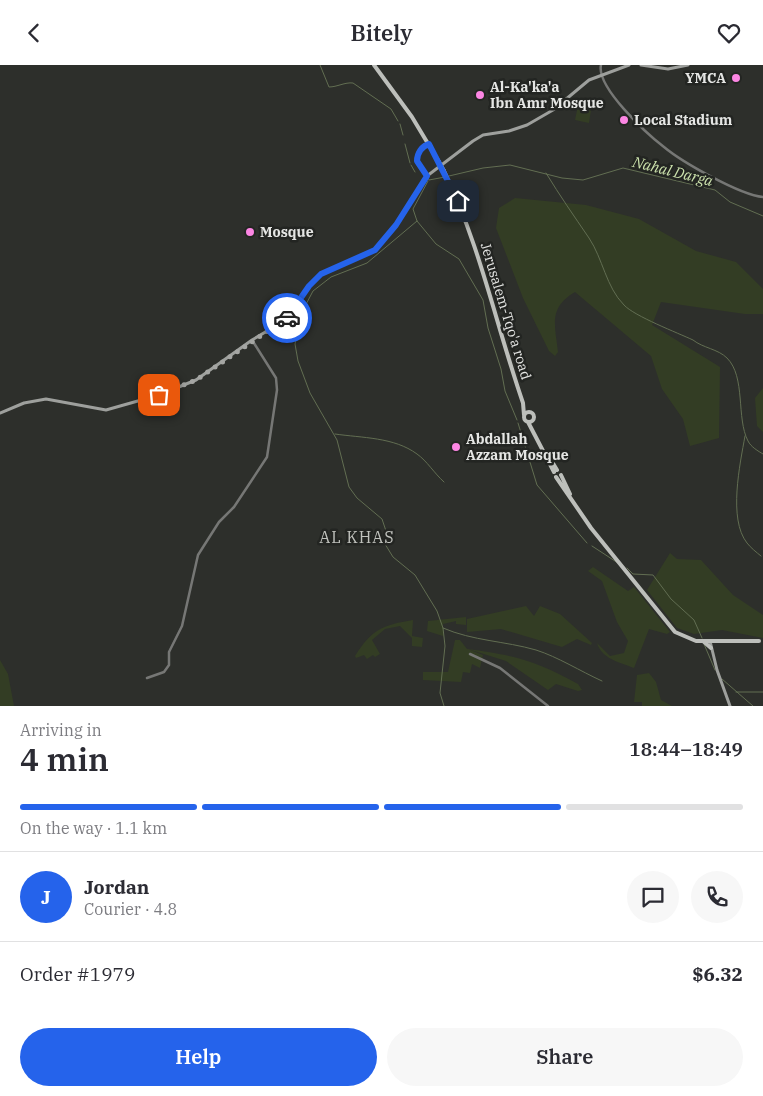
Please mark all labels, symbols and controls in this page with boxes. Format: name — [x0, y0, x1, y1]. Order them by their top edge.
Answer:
text: Bitely — [350, 18, 413, 47]
icon: back — [20, 19, 48, 47]
icon: heart — [715, 19, 743, 47]
place label: YMCA — [685, 69, 726, 87]
marker: YMCA — [730, 72, 742, 84]
place label: Al-Ka'ka'a Ibn Amr Mosque — [490, 78, 604, 112]
marker: Al-Ka'ka'a Ibn Amr Mosque — [474, 89, 486, 101]
place label: Local Stadium — [634, 111, 733, 129]
marker: Local Stadium — [618, 114, 630, 126]
water label: Nahal Darga — [630, 152, 716, 190]
pin — [437, 180, 479, 222]
icon: home — [444, 187, 472, 215]
place label: Mosque — [260, 223, 314, 241]
marker: Mosque — [244, 226, 256, 238]
street label: Jerusalem-Tqo'a road — [477, 240, 536, 382]
courier — [262, 293, 312, 343]
icon: car — [273, 304, 301, 332]
pin — [138, 374, 180, 416]
icon: bag — [145, 381, 173, 409]
place label: Abdallah Azzam Mosque — [466, 430, 569, 464]
marker: Abdallah Azzam Mosque — [450, 441, 462, 453]
district label: AL KHAS — [319, 527, 395, 547]
text: Arriving in — [20, 720, 102, 740]
text: 18:44–18:49 — [629, 737, 743, 761]
text: 4 min — [20, 738, 109, 780]
text: On the way · 1.1 km — [20, 818, 167, 838]
button: chat — [627, 871, 679, 923]
button: phone — [691, 871, 743, 923]
text: Jordan — [84, 875, 149, 899]
text: J — [41, 885, 51, 909]
text: Courier · 4.8 — [84, 899, 177, 919]
text: Order #1979 — [20, 962, 135, 986]
text: $6.32 — [692, 962, 743, 986]
button: Help — [20, 1028, 377, 1086]
button: Share — [387, 1028, 743, 1086]

